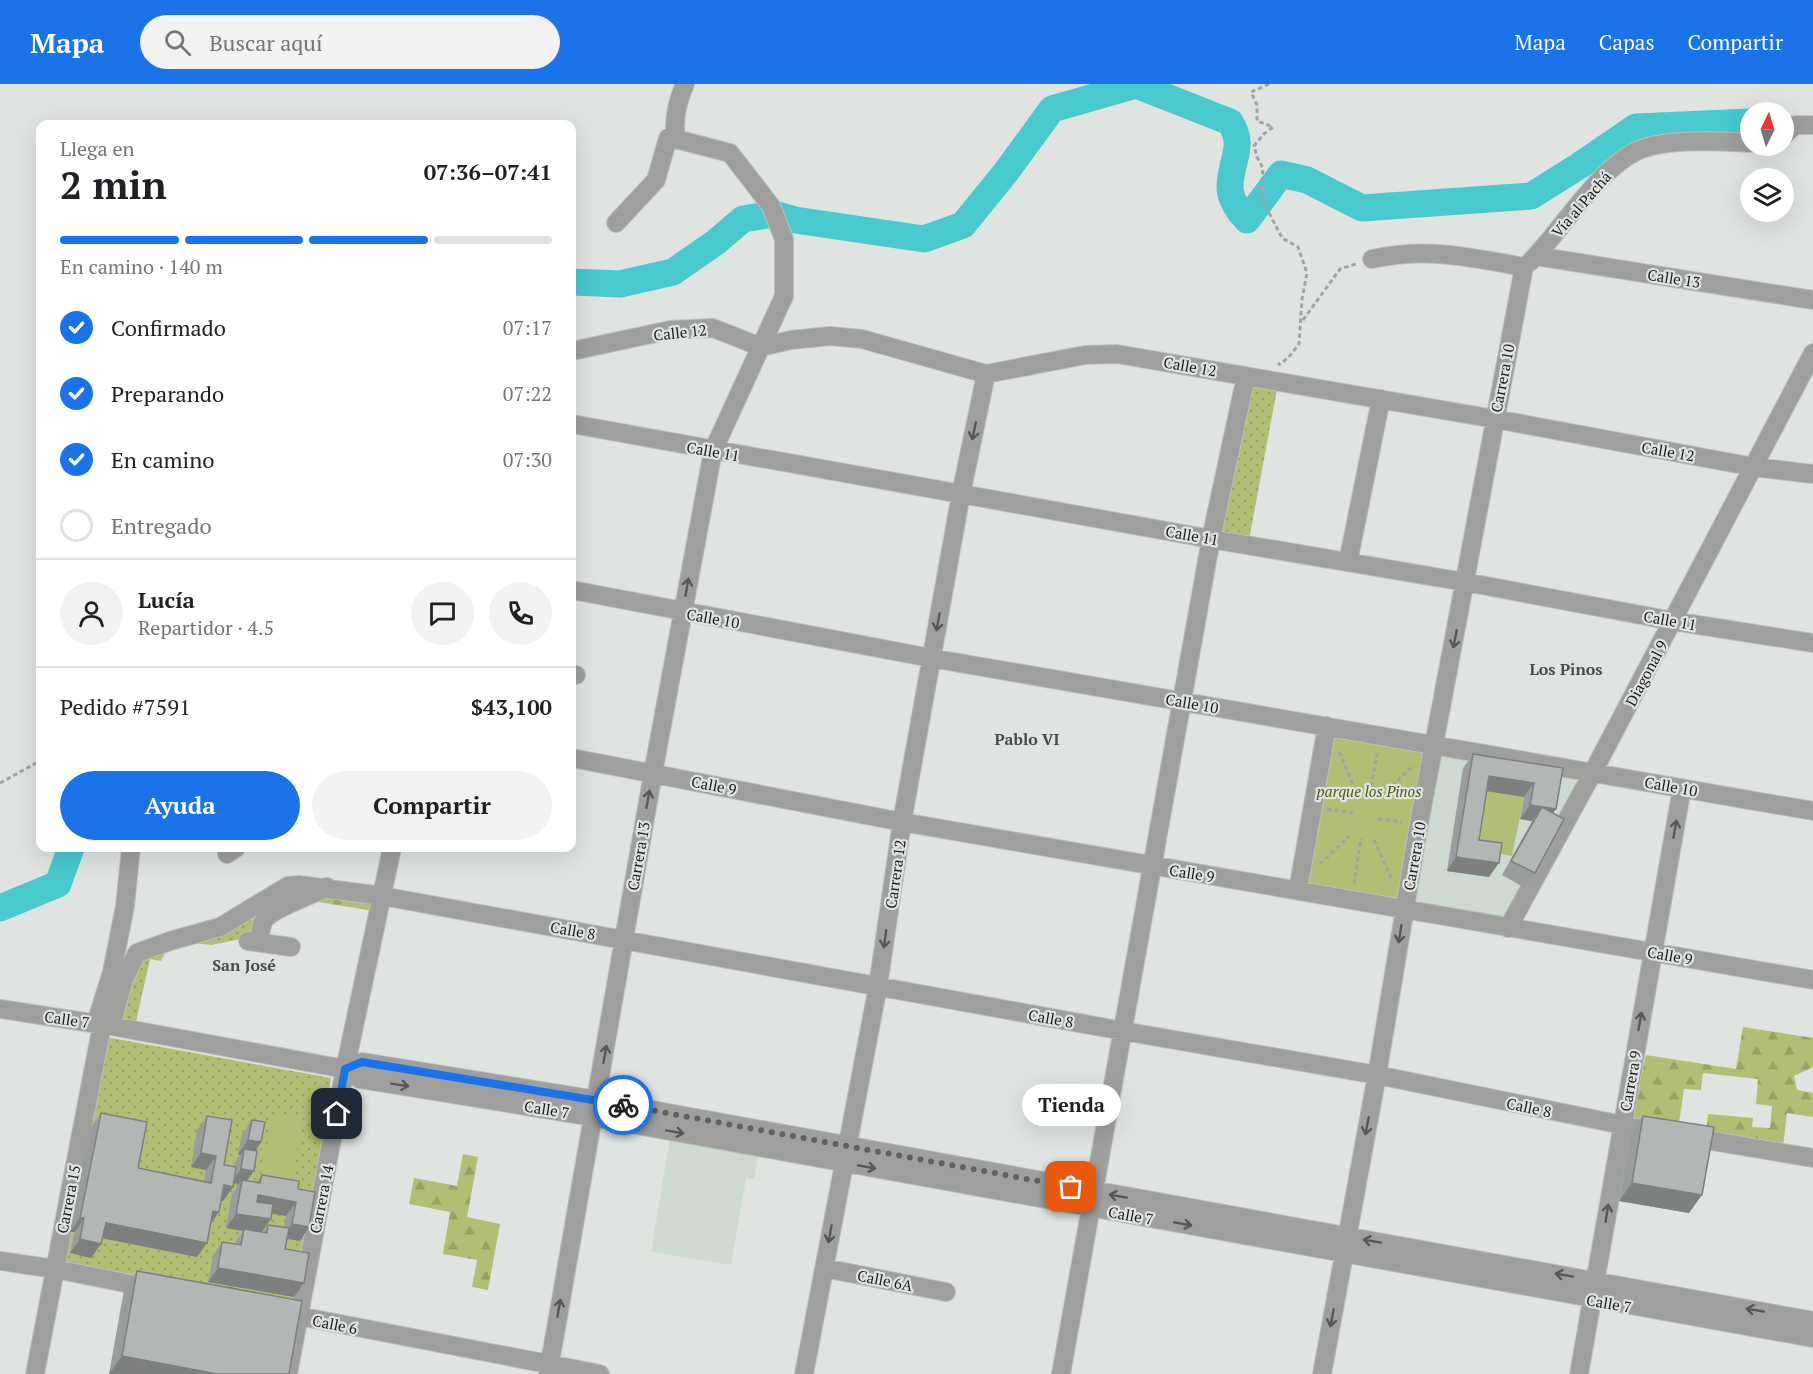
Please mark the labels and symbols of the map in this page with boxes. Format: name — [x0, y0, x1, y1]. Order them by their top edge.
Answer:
north arrow — [1740, 102, 1794, 156]
street label: Vía al Pachá — [1547, 167, 1615, 241]
street label: Calle 13 — [1646, 264, 1702, 292]
street label: Calle 12 — [652, 319, 708, 345]
street label: Carrera 10 — [1486, 342, 1518, 414]
street label: Calle 12 — [1162, 352, 1218, 380]
one-way arrow — [968, 421, 980, 440]
street label: Calle 11 — [685, 437, 741, 465]
street label: Calle 12 — [1640, 437, 1696, 465]
street label: Calle 11 — [1164, 521, 1220, 549]
one-way arrow — [682, 578, 693, 597]
street label: Calle 10 — [685, 604, 741, 632]
street label: Calle 11 — [1642, 606, 1698, 634]
one-way arrow — [932, 612, 943, 632]
one-way arrow — [1449, 629, 1460, 649]
street label: Diagonal 9 — [1620, 637, 1672, 709]
district label: Los Pinos — [1530, 658, 1602, 680]
street label: Calle 10 — [1164, 689, 1220, 717]
district label: Pablo VI — [994, 728, 1060, 750]
street label: Calle 9 — [690, 771, 738, 799]
street label: Calle 10 — [1643, 772, 1699, 800]
park label: parque los Pinos — [1316, 781, 1422, 801]
one-way arrow — [643, 790, 654, 810]
one-way arrow — [1670, 819, 1681, 839]
street label: Carrera 13 — [622, 820, 654, 892]
street label: Carrera 10 — [1398, 820, 1430, 892]
street label: Carrera 12 — [880, 838, 910, 910]
street label: Calle 9 — [1168, 860, 1216, 886]
street label: Calle 8 — [549, 916, 597, 944]
one-way arrow — [1394, 924, 1405, 944]
one-way arrow — [879, 929, 890, 948]
street label: Calle 9 — [1646, 941, 1694, 969]
district label: San José — [212, 954, 276, 976]
street label: Calle 8 — [1027, 1004, 1075, 1032]
street label: Calle 7 — [43, 1006, 91, 1032]
one-way arrow — [1635, 1011, 1646, 1031]
one-way arrow — [599, 1044, 610, 1064]
street label: Carrera 9 — [1615, 1049, 1645, 1113]
courier — [593, 1075, 653, 1135]
one-way arrow — [390, 1080, 410, 1091]
callout: Tienda — [1022, 1085, 1120, 1127]
pin — [311, 1088, 362, 1139]
street label: Calle 8 — [1505, 1092, 1553, 1122]
street label: Calle 7 — [523, 1096, 571, 1122]
one-way arrow — [1361, 1116, 1372, 1136]
one-way arrow — [665, 1127, 685, 1138]
pin — [1045, 1161, 1096, 1212]
one-way arrow — [857, 1162, 876, 1173]
street label: Carrera 15 — [52, 1163, 84, 1235]
street label: Carrera 14 — [305, 1163, 337, 1235]
one-way arrow — [1108, 1190, 1128, 1201]
street label: Calle 7 — [1107, 1201, 1155, 1229]
one-way arrow — [1602, 1204, 1613, 1223]
one-way arrow — [1173, 1219, 1192, 1230]
one-way arrow — [824, 1224, 835, 1243]
one-way arrow — [1362, 1235, 1382, 1246]
street label: Calle 6A — [856, 1265, 915, 1295]
one-way arrow — [1554, 1269, 1574, 1280]
street label: Calle 7 — [1585, 1289, 1633, 1317]
one-way arrow — [554, 1298, 565, 1318]
one-way arrow — [1746, 1304, 1766, 1315]
one-way arrow — [1326, 1308, 1337, 1328]
street label: Calle 6 — [311, 1310, 359, 1338]

